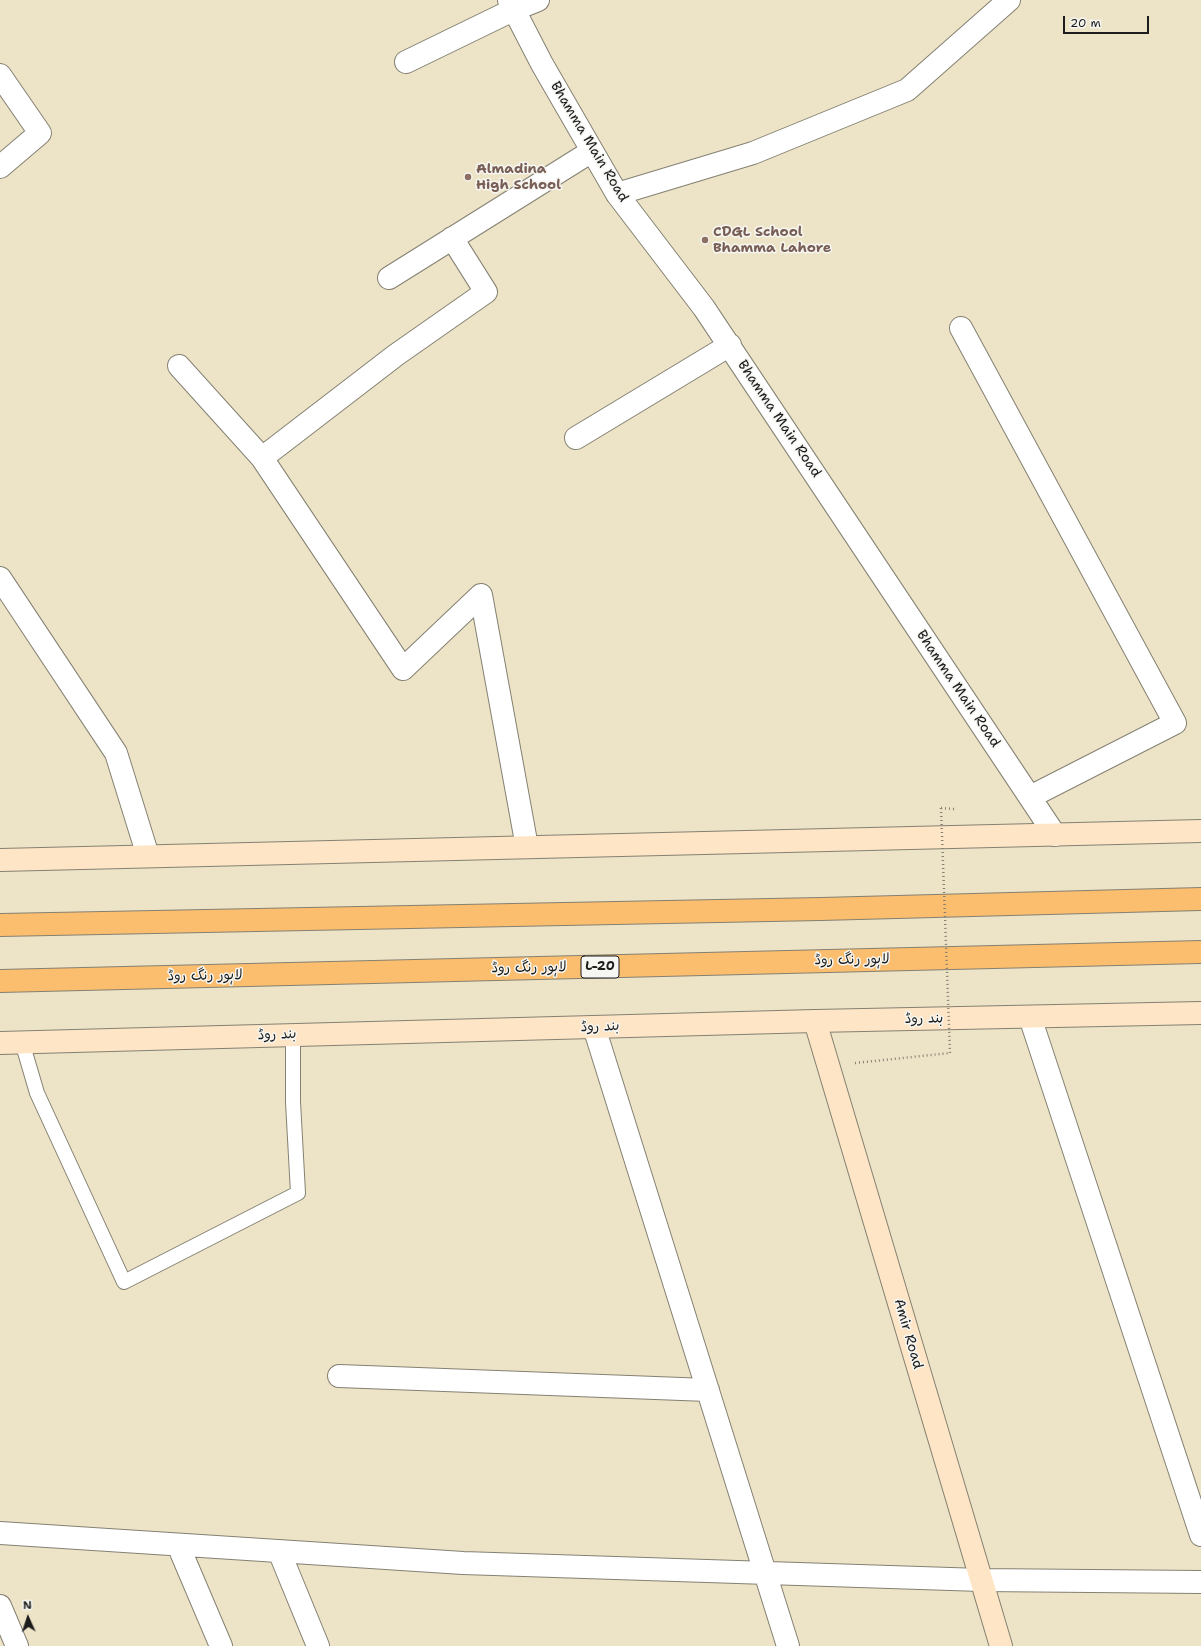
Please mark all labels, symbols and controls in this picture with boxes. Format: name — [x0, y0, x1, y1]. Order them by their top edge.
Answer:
scale bar — [1065, 8, 1151, 34]
text: 20 m — [1070, 15, 1101, 31]
street label: Bhamma Main Road — [546, 79, 632, 205]
place label: Almadina High School — [476, 161, 561, 194]
marker: Almadina High School — [463, 172, 473, 182]
place label: CDGL School Bhamma Lahore — [713, 224, 831, 256]
marker: CDGL School Bhamma Lahore — [700, 235, 710, 245]
street label: Bhamma Main Road — [734, 357, 824, 481]
street label: Bhamma Main Road — [913, 627, 1003, 751]
street label: لاہور رنگ روڈ — [814, 951, 890, 969]
road number: L-20 — [581, 956, 619, 978]
street label: لاہور رنگ روڈ — [491, 959, 567, 977]
street label: لاہور رنگ روڈ — [167, 967, 243, 985]
street label: بند روڈ — [904, 1010, 944, 1028]
street label: بند روڈ — [580, 1018, 620, 1036]
street label: بند روڈ — [257, 1026, 297, 1044]
street label: Amir Road — [890, 1297, 926, 1371]
north arrow — [8, 1598, 48, 1638]
text: N — [23, 1598, 32, 1613]

